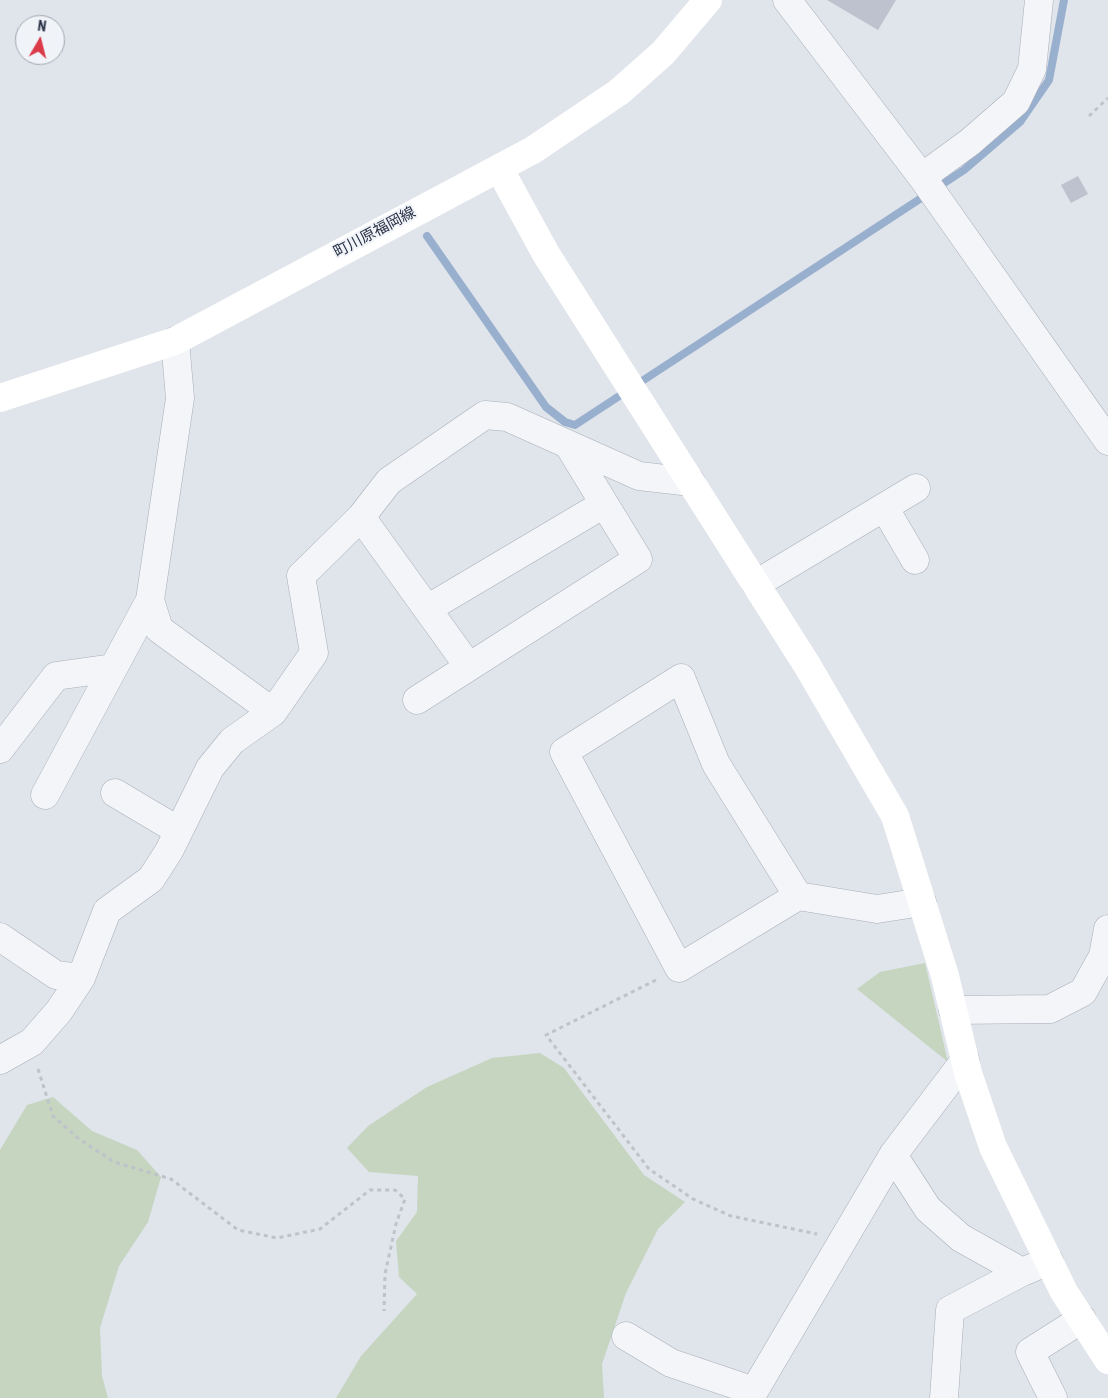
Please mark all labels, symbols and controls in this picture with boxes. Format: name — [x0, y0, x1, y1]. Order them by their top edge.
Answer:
north arrow — [15, 15, 65, 65]
text: N — [37, 18, 47, 35]
street label: 町川原福岡線 — [331, 204, 419, 262]

